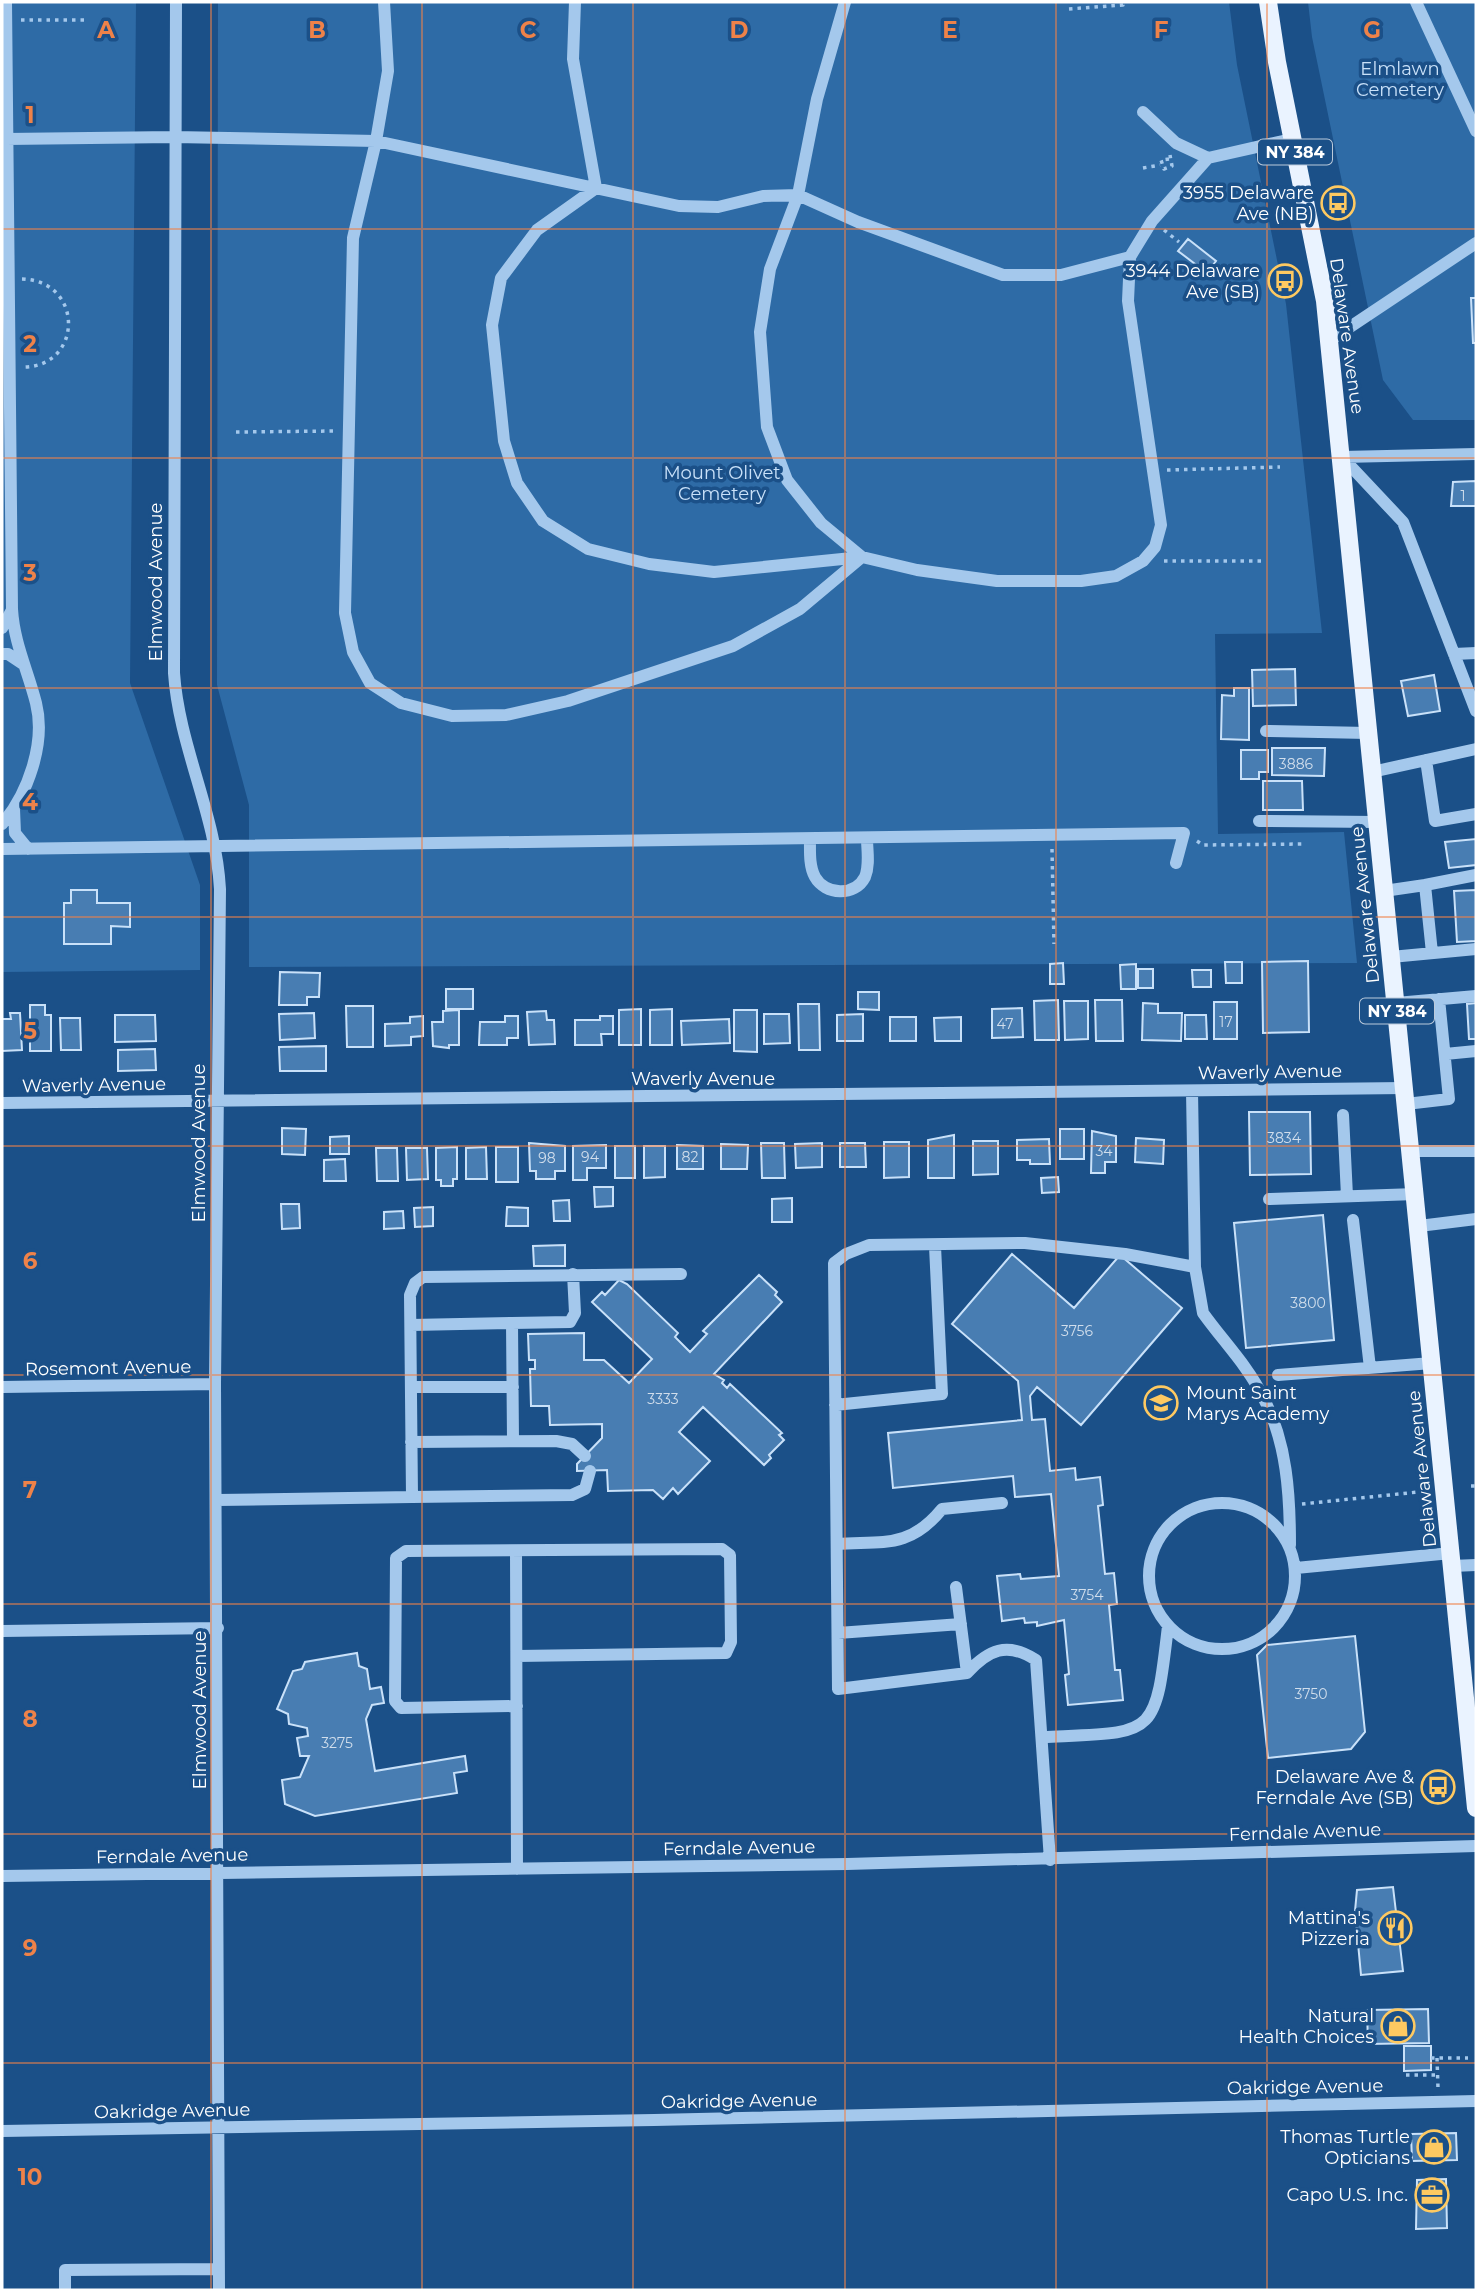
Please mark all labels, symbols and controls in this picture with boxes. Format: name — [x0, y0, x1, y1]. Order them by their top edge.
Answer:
text: A — [96, 16, 115, 44]
text: B — [308, 16, 326, 44]
text: C — [520, 16, 537, 44]
text: D — [730, 16, 749, 44]
text: E — [942, 16, 958, 44]
text: F — [1154, 16, 1169, 44]
text: G — [1363, 16, 1381, 44]
park label: Elmlawn Cemetery — [1356, 58, 1444, 101]
text: 1 — [25, 101, 35, 129]
road number: NY 384 — [1258, 140, 1332, 164]
place label: 3955 Delaware Ave (NB) — [1183, 182, 1314, 225]
bus stop icon: 3955 Delaware Ave (NB) — [1319, 184, 1357, 222]
street label: Delaware Avenue — [1325, 256, 1369, 416]
place label: 3944 Delaware Ave (SB) — [1125, 260, 1260, 303]
bus stop icon: 3944 Delaware Ave (SB) — [1266, 262, 1304, 300]
text: 2 — [23, 330, 37, 358]
park label: Mount Olivet Cemetery — [663, 462, 781, 505]
house number: 1 — [1460, 487, 1466, 505]
street label: Elmwood Avenue — [145, 502, 167, 661]
text: 3 — [22, 559, 37, 587]
house number: 3886 — [1279, 755, 1314, 773]
text: 4 — [22, 788, 38, 816]
street label: Delaware Avenue — [1346, 825, 1384, 985]
road number: NY 384 — [1360, 998, 1434, 1023]
house number: 17 — [1219, 1013, 1233, 1031]
house number: 47 — [997, 1015, 1013, 1033]
text: 5 — [23, 1017, 37, 1045]
street label: Waverly Avenue — [1198, 1060, 1342, 1084]
street label: Elmwood Avenue — [188, 1063, 210, 1222]
street label: Waverly Avenue — [631, 1068, 775, 1090]
street label: Waverly Avenue — [22, 1073, 166, 1097]
house number: 3834 — [1267, 1129, 1302, 1147]
house number: 34 — [1095, 1142, 1113, 1160]
house number: 94 — [581, 1148, 600, 1166]
house number: 82 — [682, 1148, 698, 1166]
house number: 98 — [538, 1149, 556, 1167]
text: 6 — [23, 1247, 38, 1275]
house number: 3800 — [1290, 1294, 1326, 1312]
house number: 3756 — [1061, 1322, 1094, 1340]
street label: Rosemont Avenue — [25, 1356, 192, 1380]
place label: Mount Saint Marys Academy — [1186, 1382, 1329, 1425]
school or university icon: Mount Saint Marys Academy — [1142, 1384, 1180, 1422]
street label: Delaware Avenue — [1403, 1389, 1441, 1549]
house number: 3333 — [647, 1390, 679, 1408]
text: 7 — [23, 1476, 37, 1504]
house number: 3754 — [1071, 1586, 1104, 1604]
street label: Elmwood Avenue — [189, 1630, 211, 1789]
house number: 3750 — [1295, 1685, 1327, 1703]
text: 8 — [22, 1705, 38, 1733]
house number: 3275 — [321, 1734, 353, 1752]
place label: Delaware Ave & Ferndale Ave (SB) — [1256, 1766, 1414, 1809]
bus stop icon: Delaware Ave & Ferndale Ave (SB) — [1419, 1768, 1457, 1806]
street label: Ferndale Avenue — [1228, 1818, 1382, 1846]
street label: Ferndale Avenue — [663, 1836, 815, 1860]
street label: Ferndale Avenue — [96, 1844, 248, 1868]
place label: Mattina's Pizzeria — [1288, 1907, 1370, 1950]
restaurant icon: Mattina's Pizzeria — [1376, 1909, 1414, 1947]
text: 9 — [23, 1934, 37, 1962]
place label: Natural Health Choices — [1239, 2005, 1374, 2048]
shop icon: Natural Health Choices — [1379, 2007, 1417, 2045]
street label: Oakridge Avenue — [1227, 2075, 1383, 2099]
street label: Oakridge Avenue — [661, 2089, 817, 2113]
street label: Oakridge Avenue — [94, 2099, 250, 2123]
place label: Thomas Turtle Opticians — [1280, 2126, 1410, 2169]
shop icon: Thomas Turtle Opticians — [1415, 2128, 1453, 2166]
text: 10 — [18, 2163, 42, 2191]
office icon: Capo U.S. Inc. — [1413, 2176, 1451, 2214]
place label: Capo U.S. Inc. — [1287, 2184, 1408, 2206]

